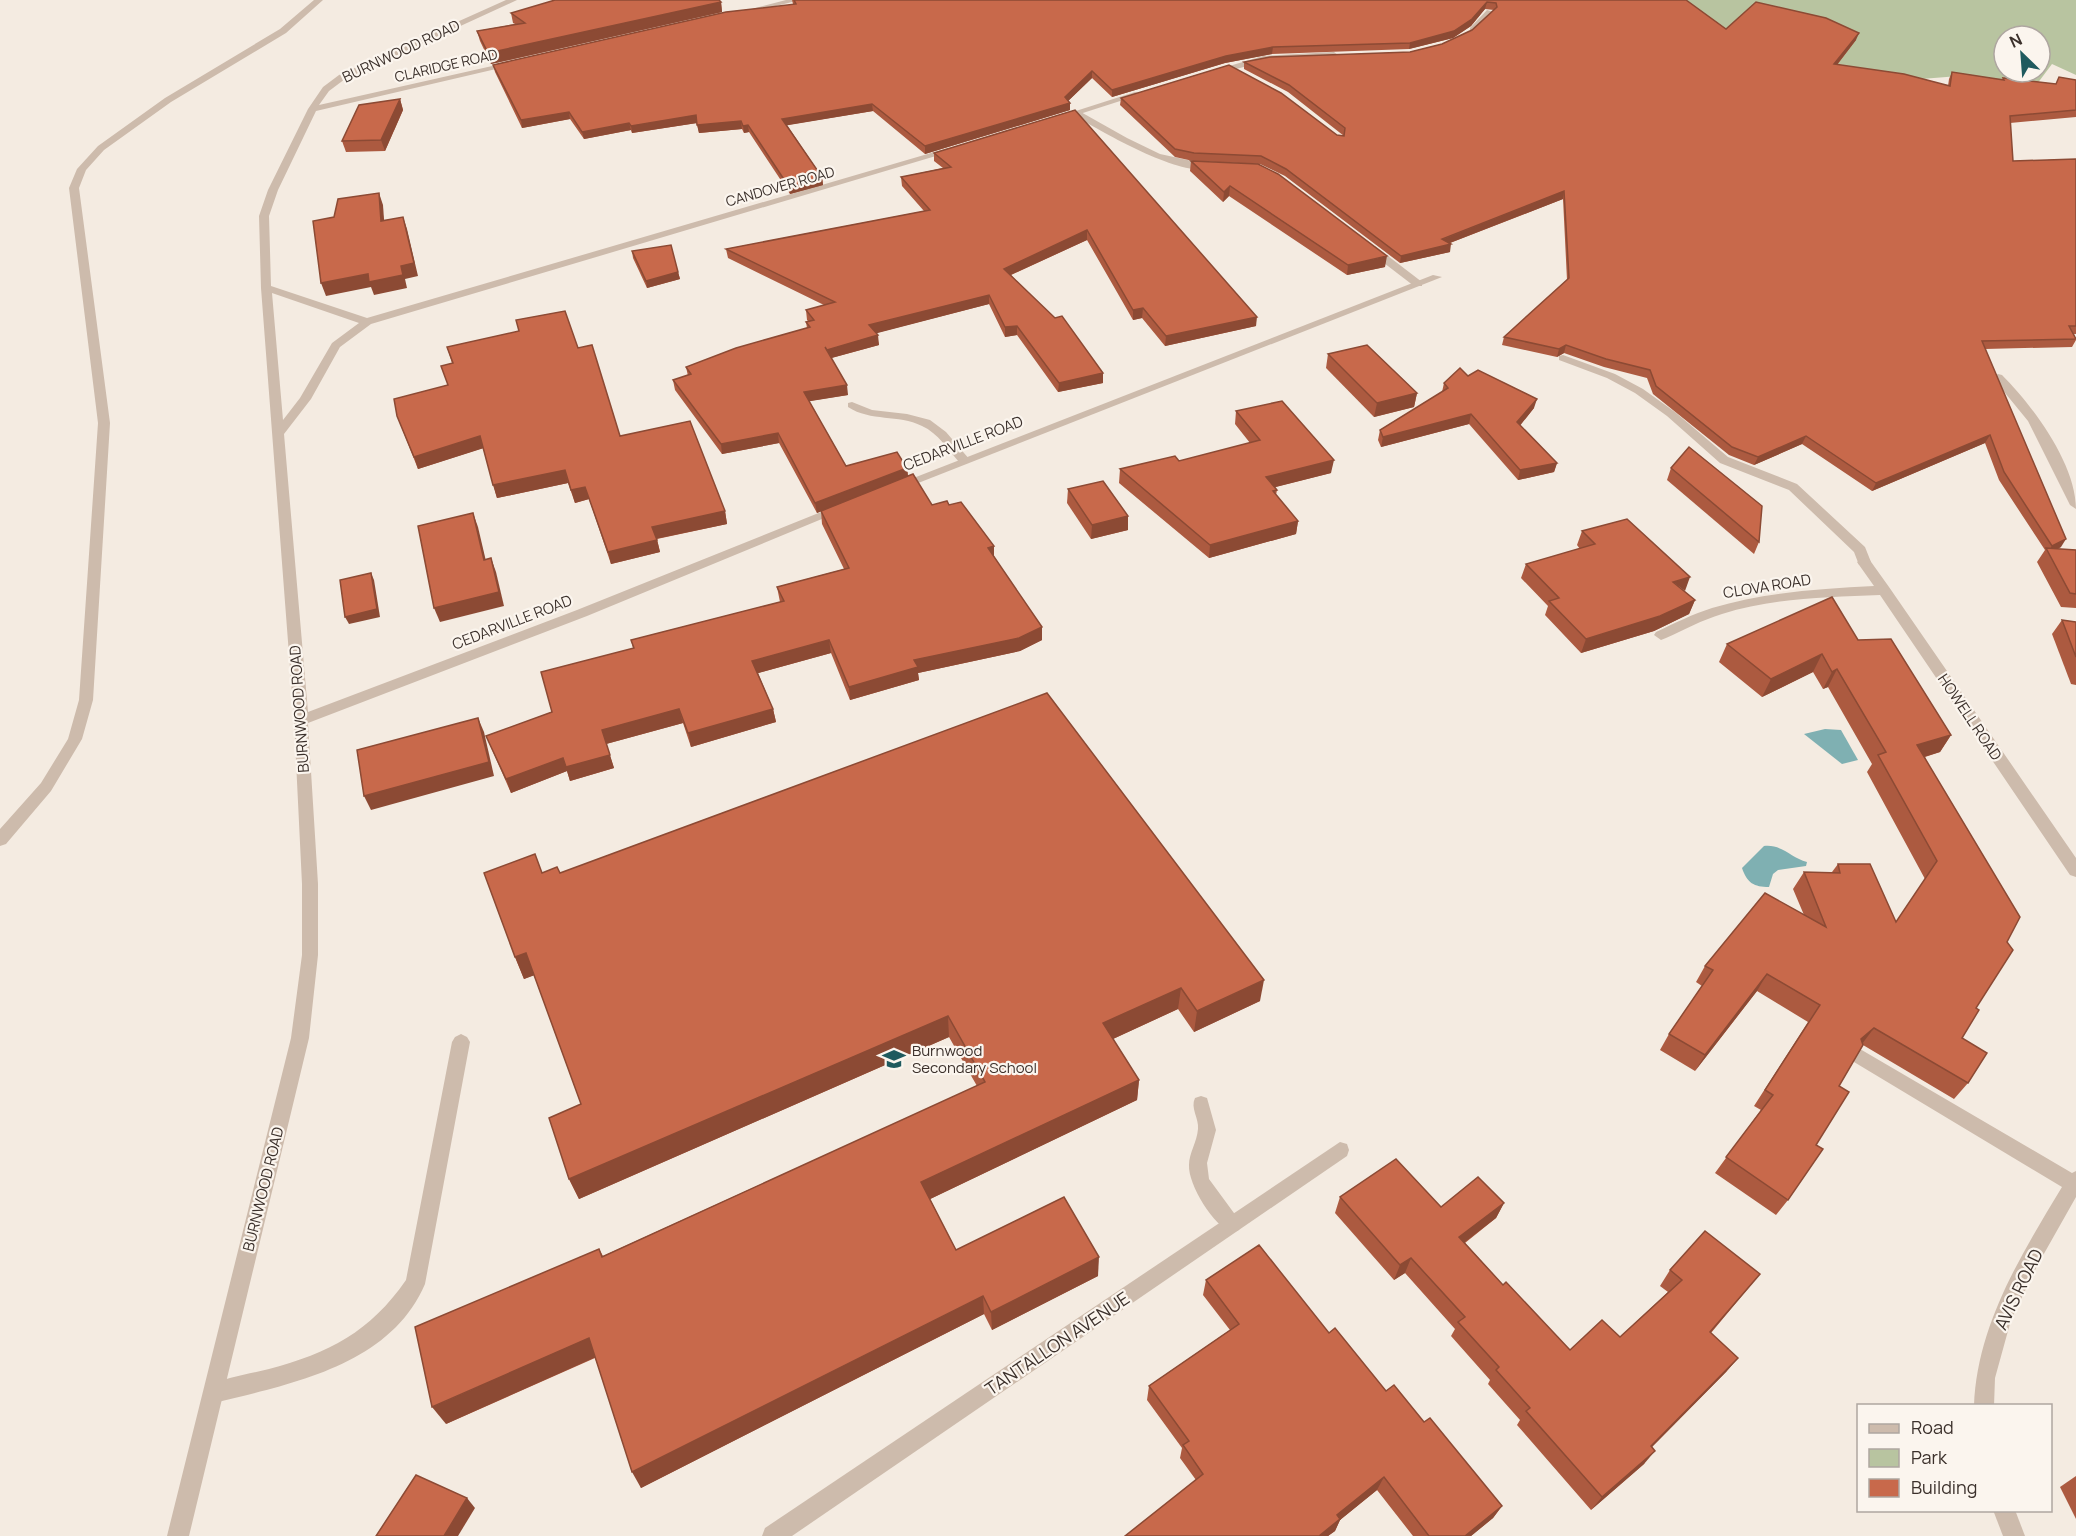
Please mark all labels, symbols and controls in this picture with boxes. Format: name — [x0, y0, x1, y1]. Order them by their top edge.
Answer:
street label: BURNWOOD ROAD — [339, 15, 463, 87]
north arrow — [1992, 24, 2052, 84]
text: N — [2006, 28, 2026, 53]
street label: CLARIDGE ROAD — [393, 44, 499, 86]
street label: CANDOVER ROAD — [723, 161, 837, 211]
street label: CEDARVILLE ROAD — [900, 410, 1026, 476]
street label: CLOVA ROAD — [1722, 569, 1812, 603]
street label: CEDARVILLE ROAD — [449, 589, 575, 655]
street label: BURNWOOD ROAD — [284, 645, 314, 773]
street label: HOWELL ROAD — [1933, 670, 2007, 764]
place label: Burnwood Secondary School — [912, 1040, 1037, 1078]
school or university icon: Burnwood Secondary School — [881, 1046, 907, 1072]
street label: BURNWOOD ROAD — [237, 1125, 289, 1253]
street label: AVIS ROAD — [1988, 1244, 2048, 1334]
street label: TANTALLON AVENUE — [980, 1286, 1134, 1400]
legend — [1857, 1404, 2052, 1512]
text: Road — [1911, 1415, 1954, 1439]
text: Park — [1911, 1445, 1948, 1469]
text: Building — [1911, 1475, 1977, 1499]

